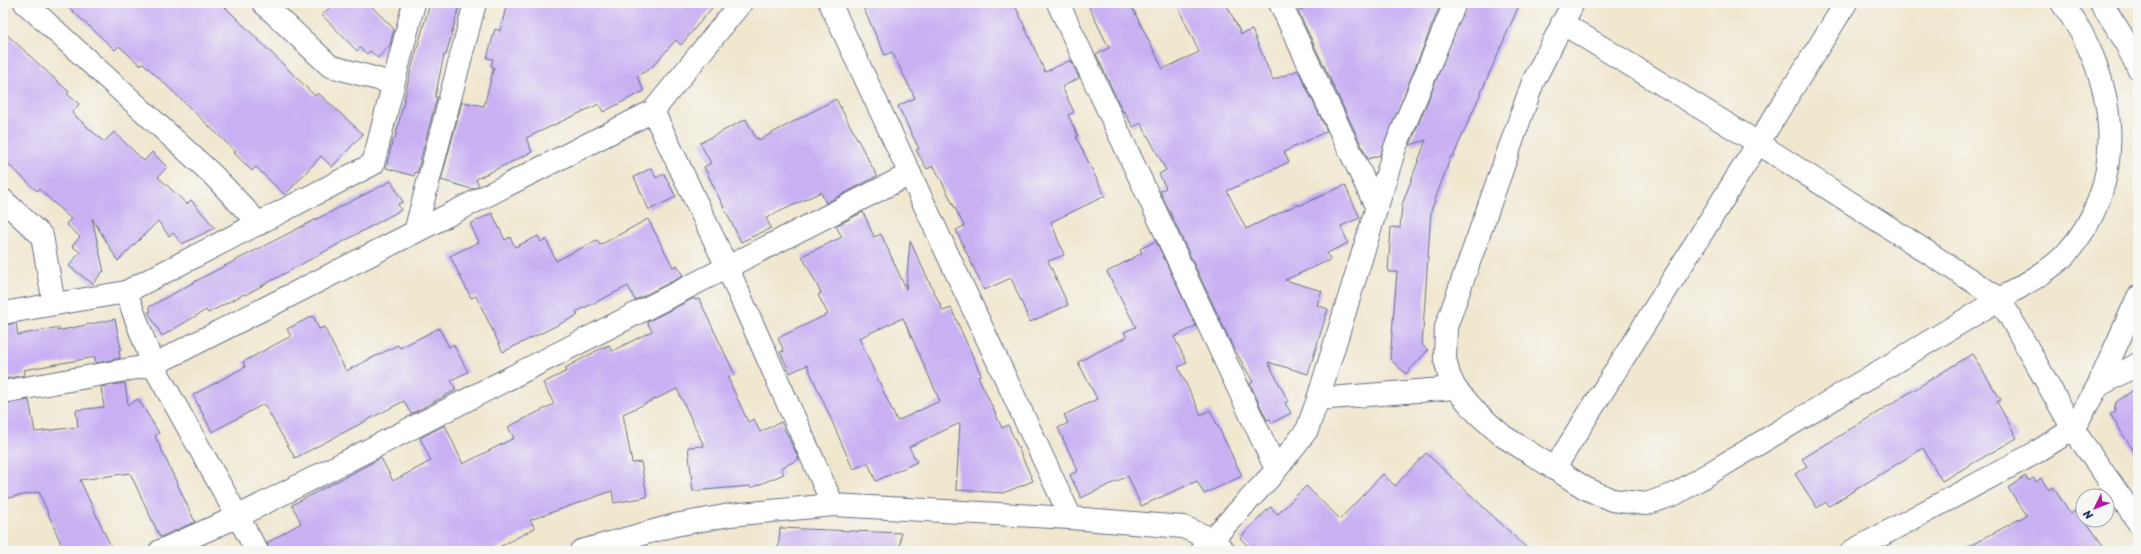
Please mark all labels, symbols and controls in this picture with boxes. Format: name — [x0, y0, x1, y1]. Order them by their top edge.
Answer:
north arrow — [2075, 488, 2115, 528]
text: N — [2078, 505, 2098, 524]

